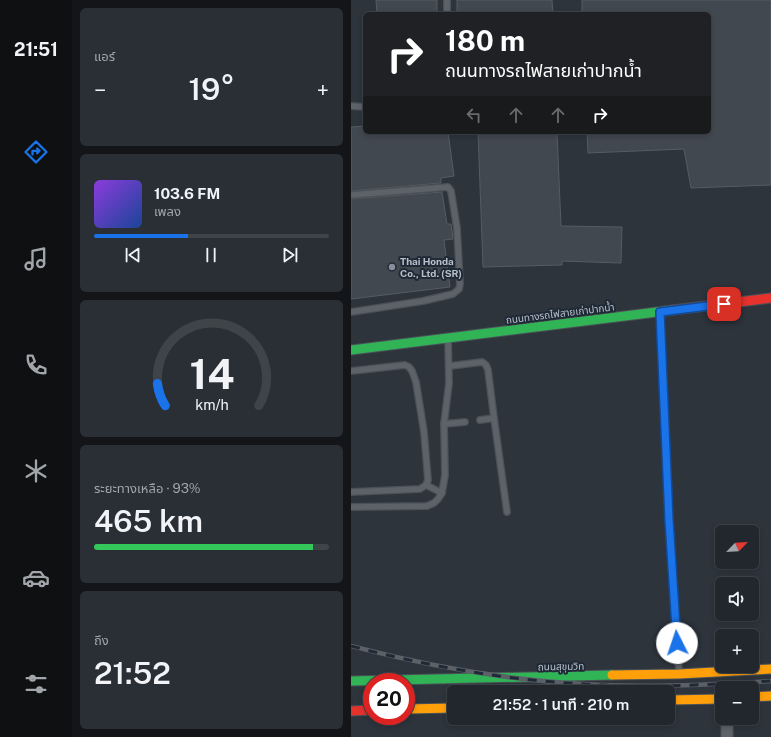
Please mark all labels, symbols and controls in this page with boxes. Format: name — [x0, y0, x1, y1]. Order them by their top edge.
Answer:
text: 180 m — [445, 24, 525, 57]
icon: right — [379, 28, 431, 80]
text: 21:51 — [14, 39, 58, 60]
text: แอร์ — [94, 49, 115, 64]
text: ถนนทางรถไฟสายเก่าปากน้ำ — [445, 60, 642, 81]
text: 19° — [189, 71, 234, 107]
text: − — [94, 77, 106, 103]
text: + — [317, 77, 329, 103]
icon: left — [463, 104, 485, 126]
icon: ahead — [505, 104, 527, 126]
icon: ahead — [547, 104, 569, 126]
icon: right — [589, 104, 611, 126]
icon: directions — [22, 138, 50, 166]
text: 103.6 FM — [154, 185, 220, 202]
text: เพลง — [154, 204, 181, 219]
icon: previous — [122, 244, 144, 266]
icon: pause — [200, 244, 222, 266]
icon: next — [279, 244, 301, 266]
icon: music — [22, 245, 50, 273]
place label: Thai Honda Co., Ltd. (SR) — [400, 255, 462, 279]
marker: Thai Honda Co., Ltd. (SR) — [387, 262, 397, 272]
pin — [707, 287, 741, 321]
icon: arrive — [713, 293, 735, 315]
street label: ถนนทางรถไฟสายเก่าปากน้ำ — [505, 299, 615, 326]
text: 14 — [189, 349, 234, 398]
icon: phone — [22, 351, 50, 379]
text: km/h — [195, 396, 228, 413]
icon: climate — [22, 457, 50, 485]
text: ระยะทางเหลือ · 93% — [94, 481, 201, 496]
text: 465 km — [94, 503, 203, 539]
north arrow — [715, 525, 759, 569]
map controls — [715, 525, 759, 725]
icon: car — [22, 564, 50, 592]
button: sound — [715, 577, 759, 621]
position arrow — [656, 622, 698, 664]
button: + — [715, 629, 759, 673]
text: ถึง — [94, 633, 109, 648]
text: 21:52 — [94, 655, 171, 691]
street label: ถนนสุขุมวิท — [538, 660, 584, 673]
icon: filters — [22, 670, 50, 698]
speed limit sign: 20 — [363, 673, 415, 725]
button: − — [715, 681, 759, 725]
text: 21:52 · 1 นาที · 210 m — [493, 696, 629, 713]

